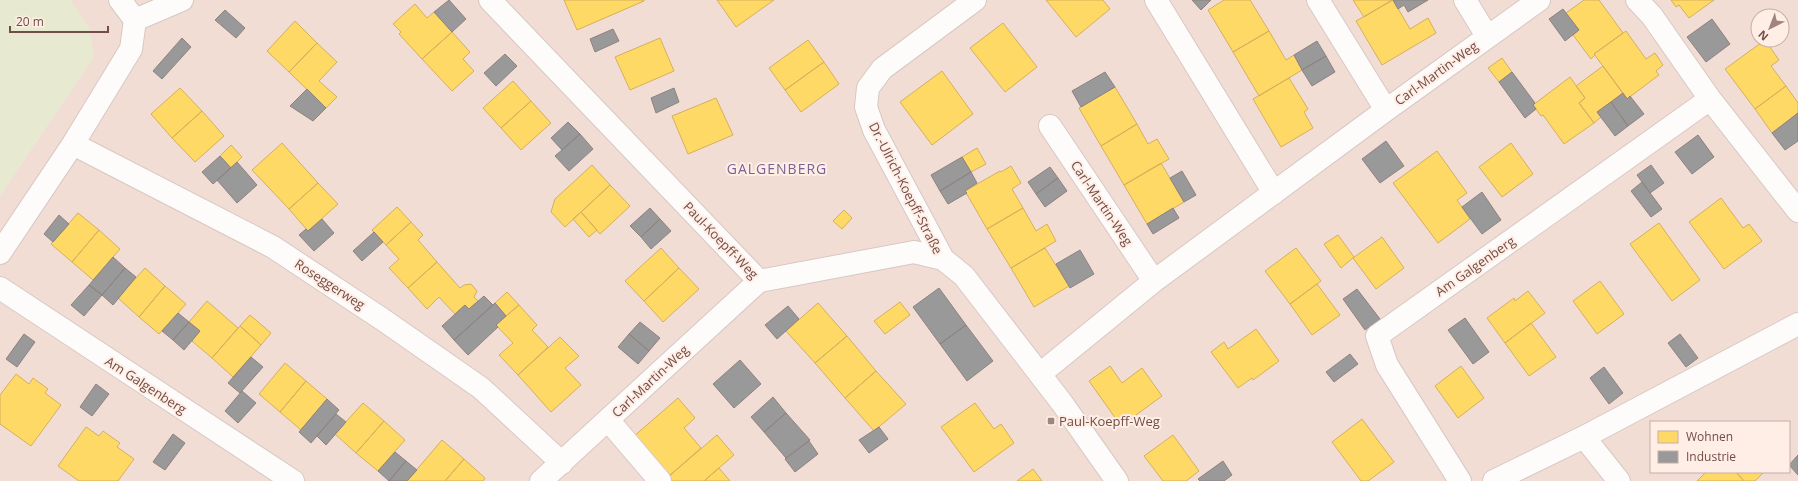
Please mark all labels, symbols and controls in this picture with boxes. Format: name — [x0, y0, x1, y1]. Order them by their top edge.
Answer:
scale bar — [10, 8, 108, 34]
north arrow — [1750, 8, 1790, 48]
text: 20 m — [16, 13, 44, 30]
text: N — [1755, 27, 1771, 44]
street label: Carl-Martin-Weg — [1391, 37, 1481, 109]
street label: Dr.-Ulrich-Koepff-Straße — [865, 119, 947, 257]
street label: Carl-Martin-Weg — [1067, 157, 1137, 249]
district label: GALGENBERG — [727, 159, 827, 178]
street label: Paul-Koepff-Weg — [680, 197, 762, 283]
street label: Am Galgenberg — [1432, 232, 1518, 300]
street label: Roseggerweg — [291, 255, 369, 313]
street label: Carl-Martin-Weg — [608, 341, 692, 421]
street label: Am Galgenberg — [102, 352, 190, 418]
place label: Paul-Koepff-Weg — [1059, 412, 1160, 430]
marker: Paul-Koepff-Weg — [1046, 416, 1056, 426]
legend — [1650, 421, 1790, 473]
text: Wohnen — [1686, 428, 1733, 445]
text: Industrie — [1686, 448, 1736, 465]

